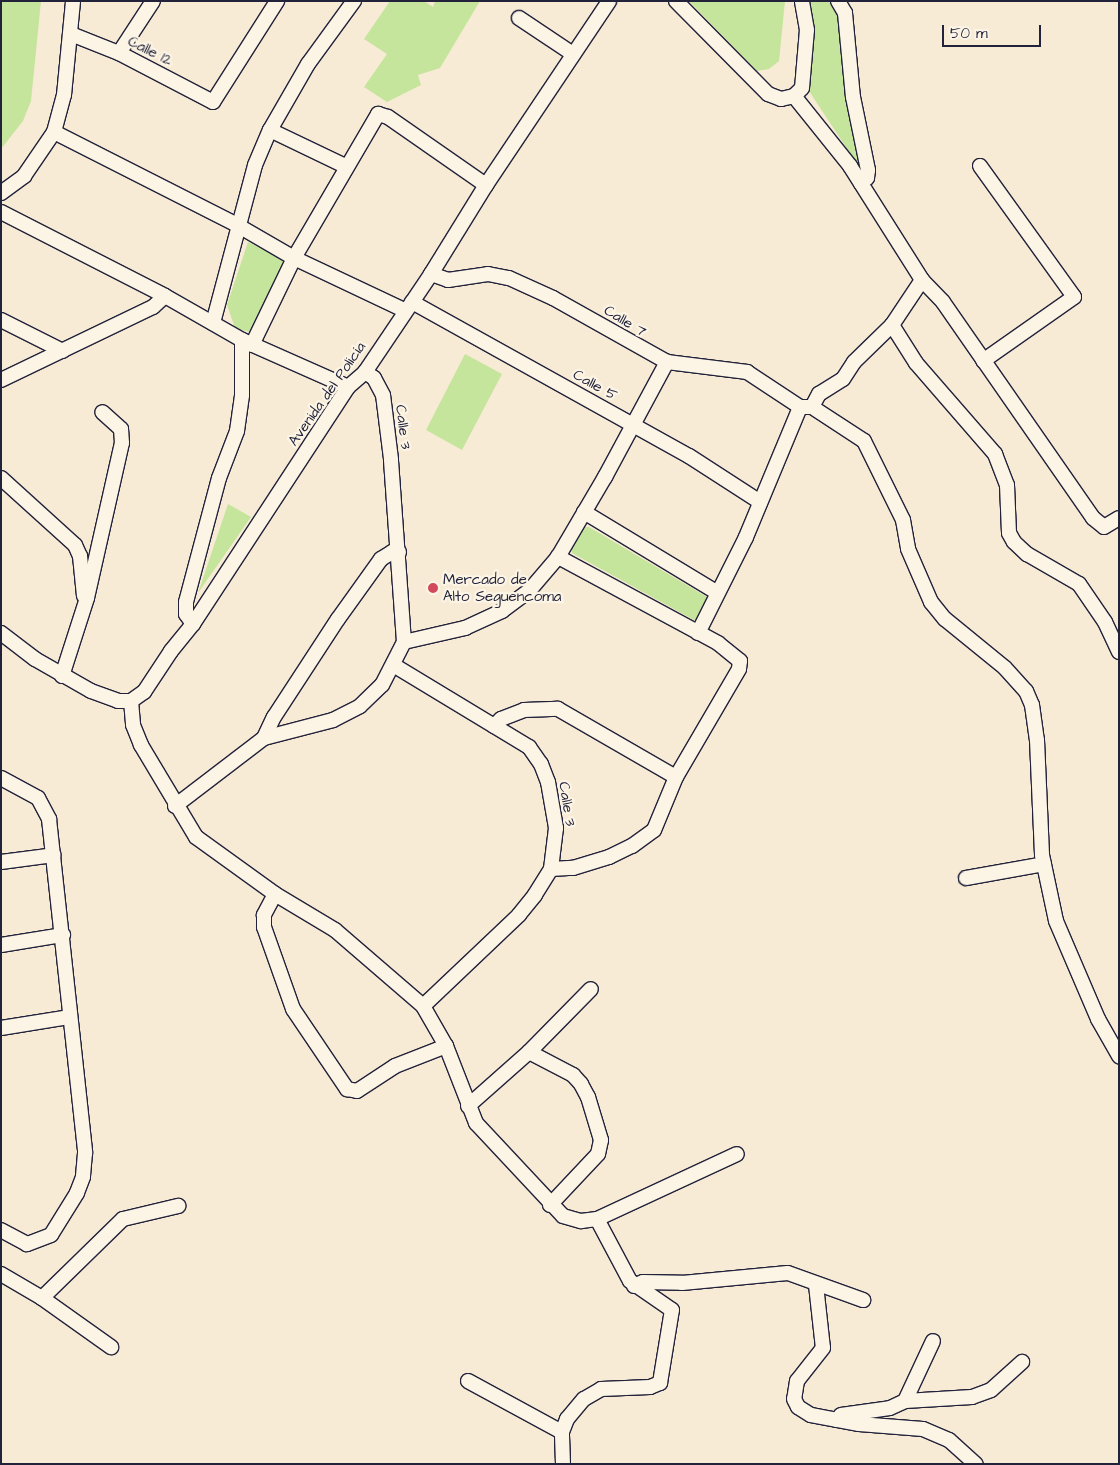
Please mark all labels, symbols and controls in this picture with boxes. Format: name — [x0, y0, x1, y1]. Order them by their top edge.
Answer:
scale bar — [945, 15, 1044, 47]
text: 50 m — [950, 23, 988, 44]
street label: Calle 12 — [125, 32, 175, 70]
street label: Calle 7 — [601, 301, 649, 341]
street label: Avenida del Policía — [284, 339, 370, 449]
street label: Calle 5 — [570, 366, 620, 404]
street label: Calle 3 — [391, 404, 415, 450]
place label: Mercado de Alto Seguencoma — [443, 570, 561, 605]
marker: Mercado de Alto Seguencoma — [427, 582, 439, 594]
street label: Calle 3 — [555, 781, 579, 827]

